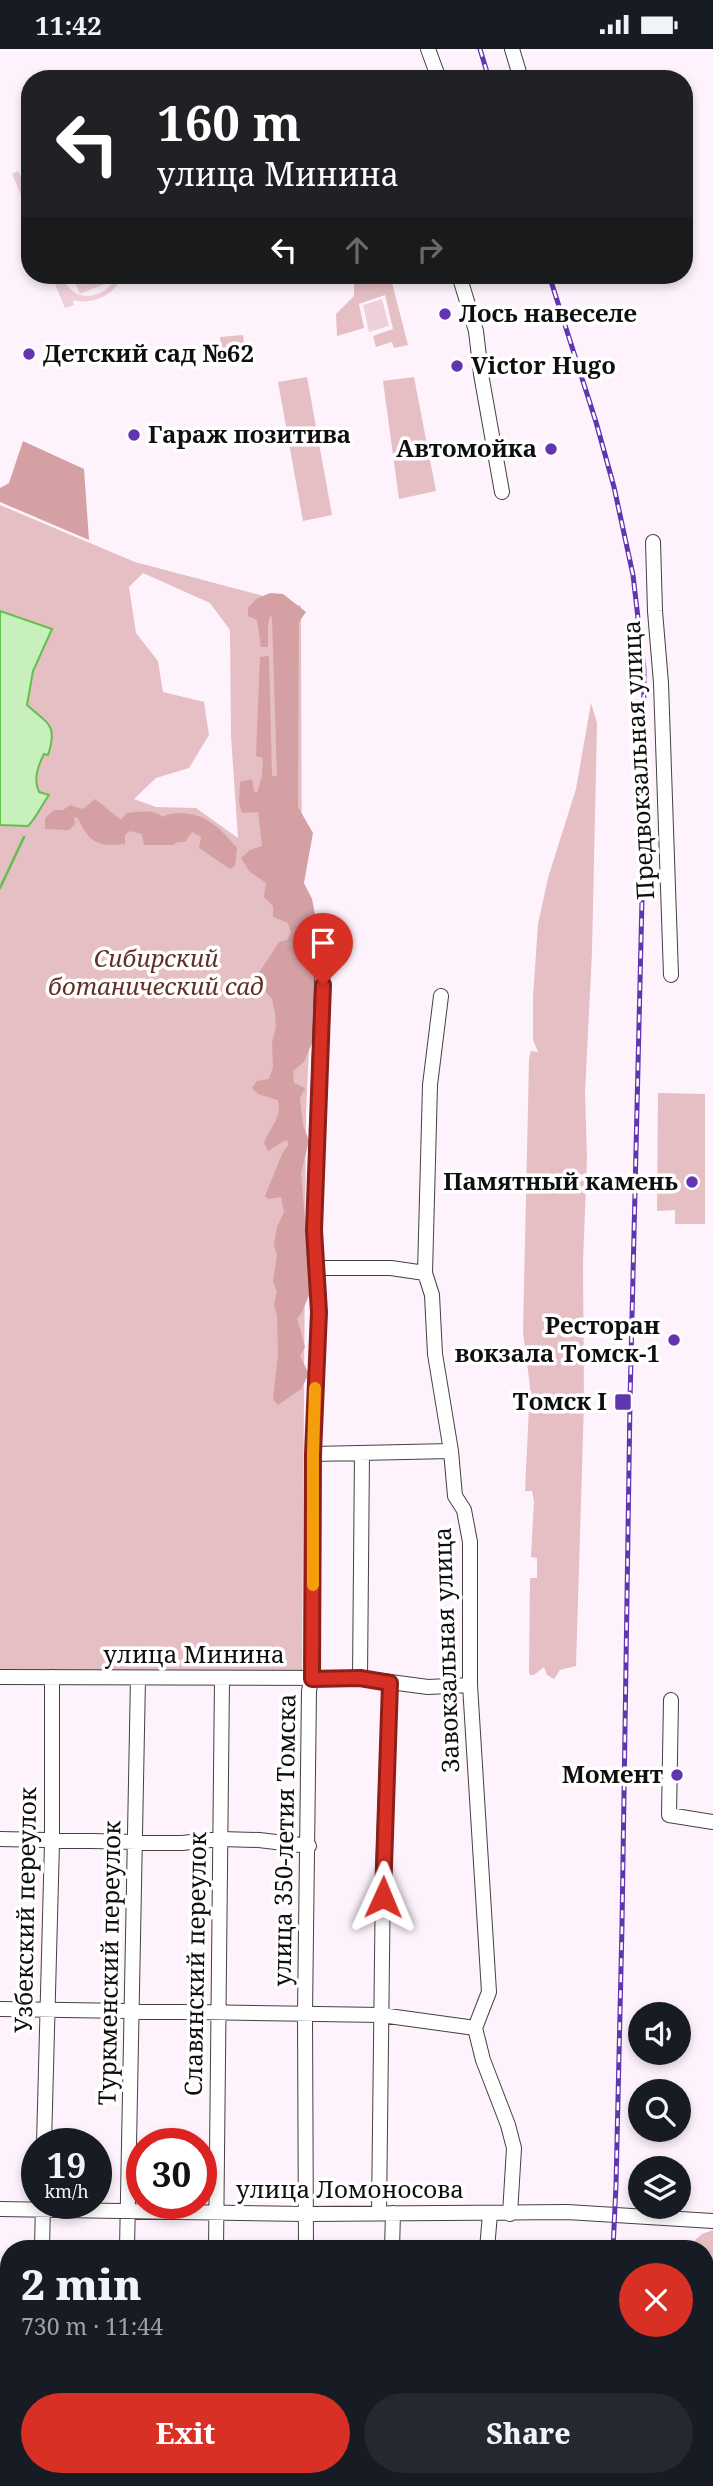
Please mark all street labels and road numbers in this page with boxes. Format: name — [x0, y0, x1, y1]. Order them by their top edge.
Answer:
street label: Предвокзальная улица — [614, 620, 661, 901]
street label: Завокзальная улица — [425, 1527, 466, 1773]
street label: улица Минина — [103, 1637, 285, 1670]
street label: улица 350-летия Томска — [264, 1693, 303, 1987]
street label: Узбекский переулок — [6, 1786, 43, 2033]
street label: Туркменский переулок — [90, 1820, 127, 2106]
street label: Славянский переулок — [176, 1831, 213, 2096]
street label: улица Ломоносова — [236, 2172, 464, 2205]

